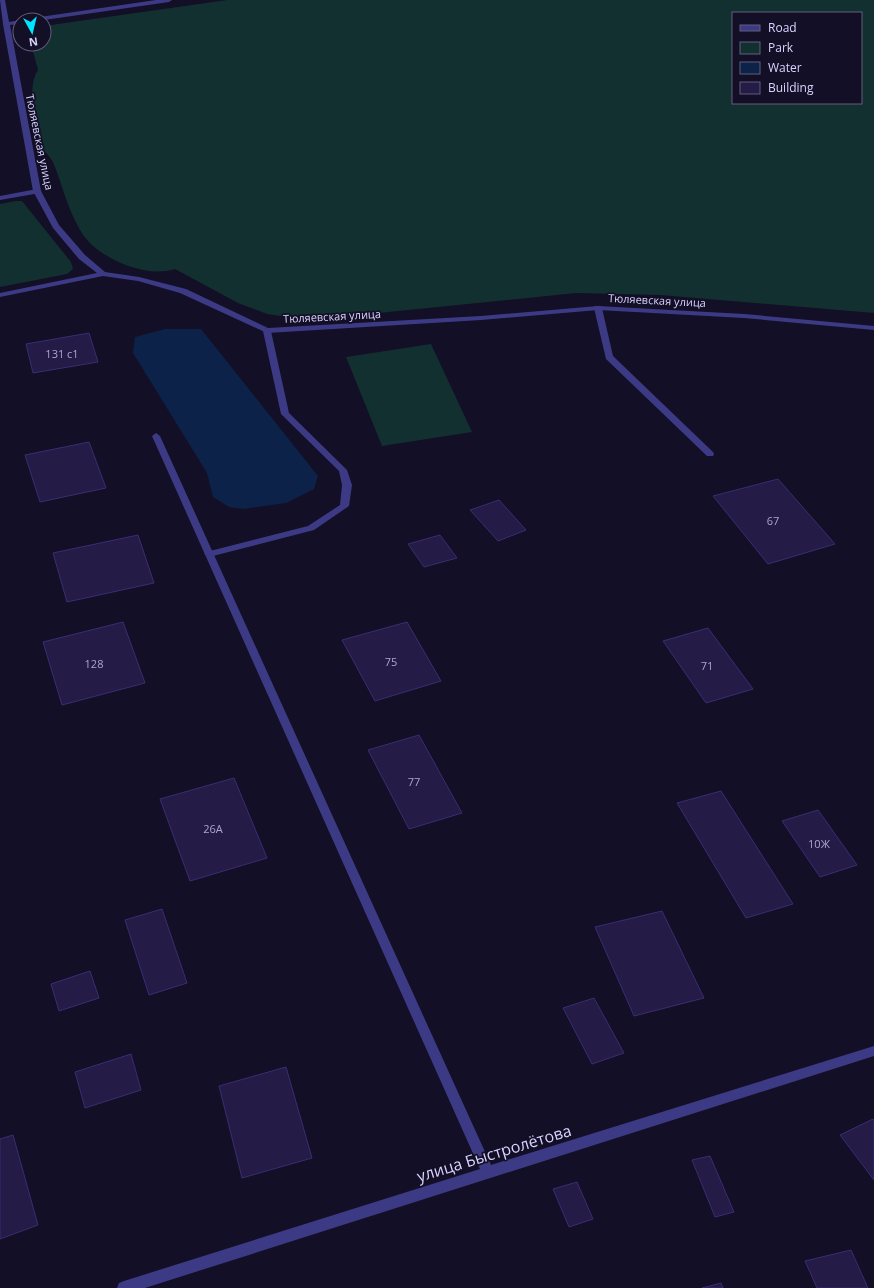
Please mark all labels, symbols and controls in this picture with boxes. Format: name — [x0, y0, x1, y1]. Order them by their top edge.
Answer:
north arrow — [12, 12, 52, 52]
legend — [732, 12, 862, 104]
text: Road — [768, 19, 797, 36]
text: N — [28, 34, 39, 50]
text: Park — [768, 39, 794, 56]
text: Water — [768, 59, 802, 76]
text: Building — [768, 79, 814, 96]
street label: Тюляевская улица — [22, 93, 58, 191]
street label: Тюляевская улица — [608, 290, 706, 310]
street label: Тюляевская улица — [283, 306, 381, 326]
house number: 131 с1 — [45, 346, 79, 361]
house number: 67 — [767, 513, 779, 528]
house number: 75 — [385, 654, 397, 669]
house number: 128 — [85, 656, 103, 671]
house number: 71 — [701, 658, 713, 673]
house number: 77 — [408, 774, 420, 789]
house number: 26А — [203, 821, 223, 836]
house number: 10Ж — [808, 836, 831, 851]
street label: улица Быстролётова — [414, 1119, 574, 1187]

